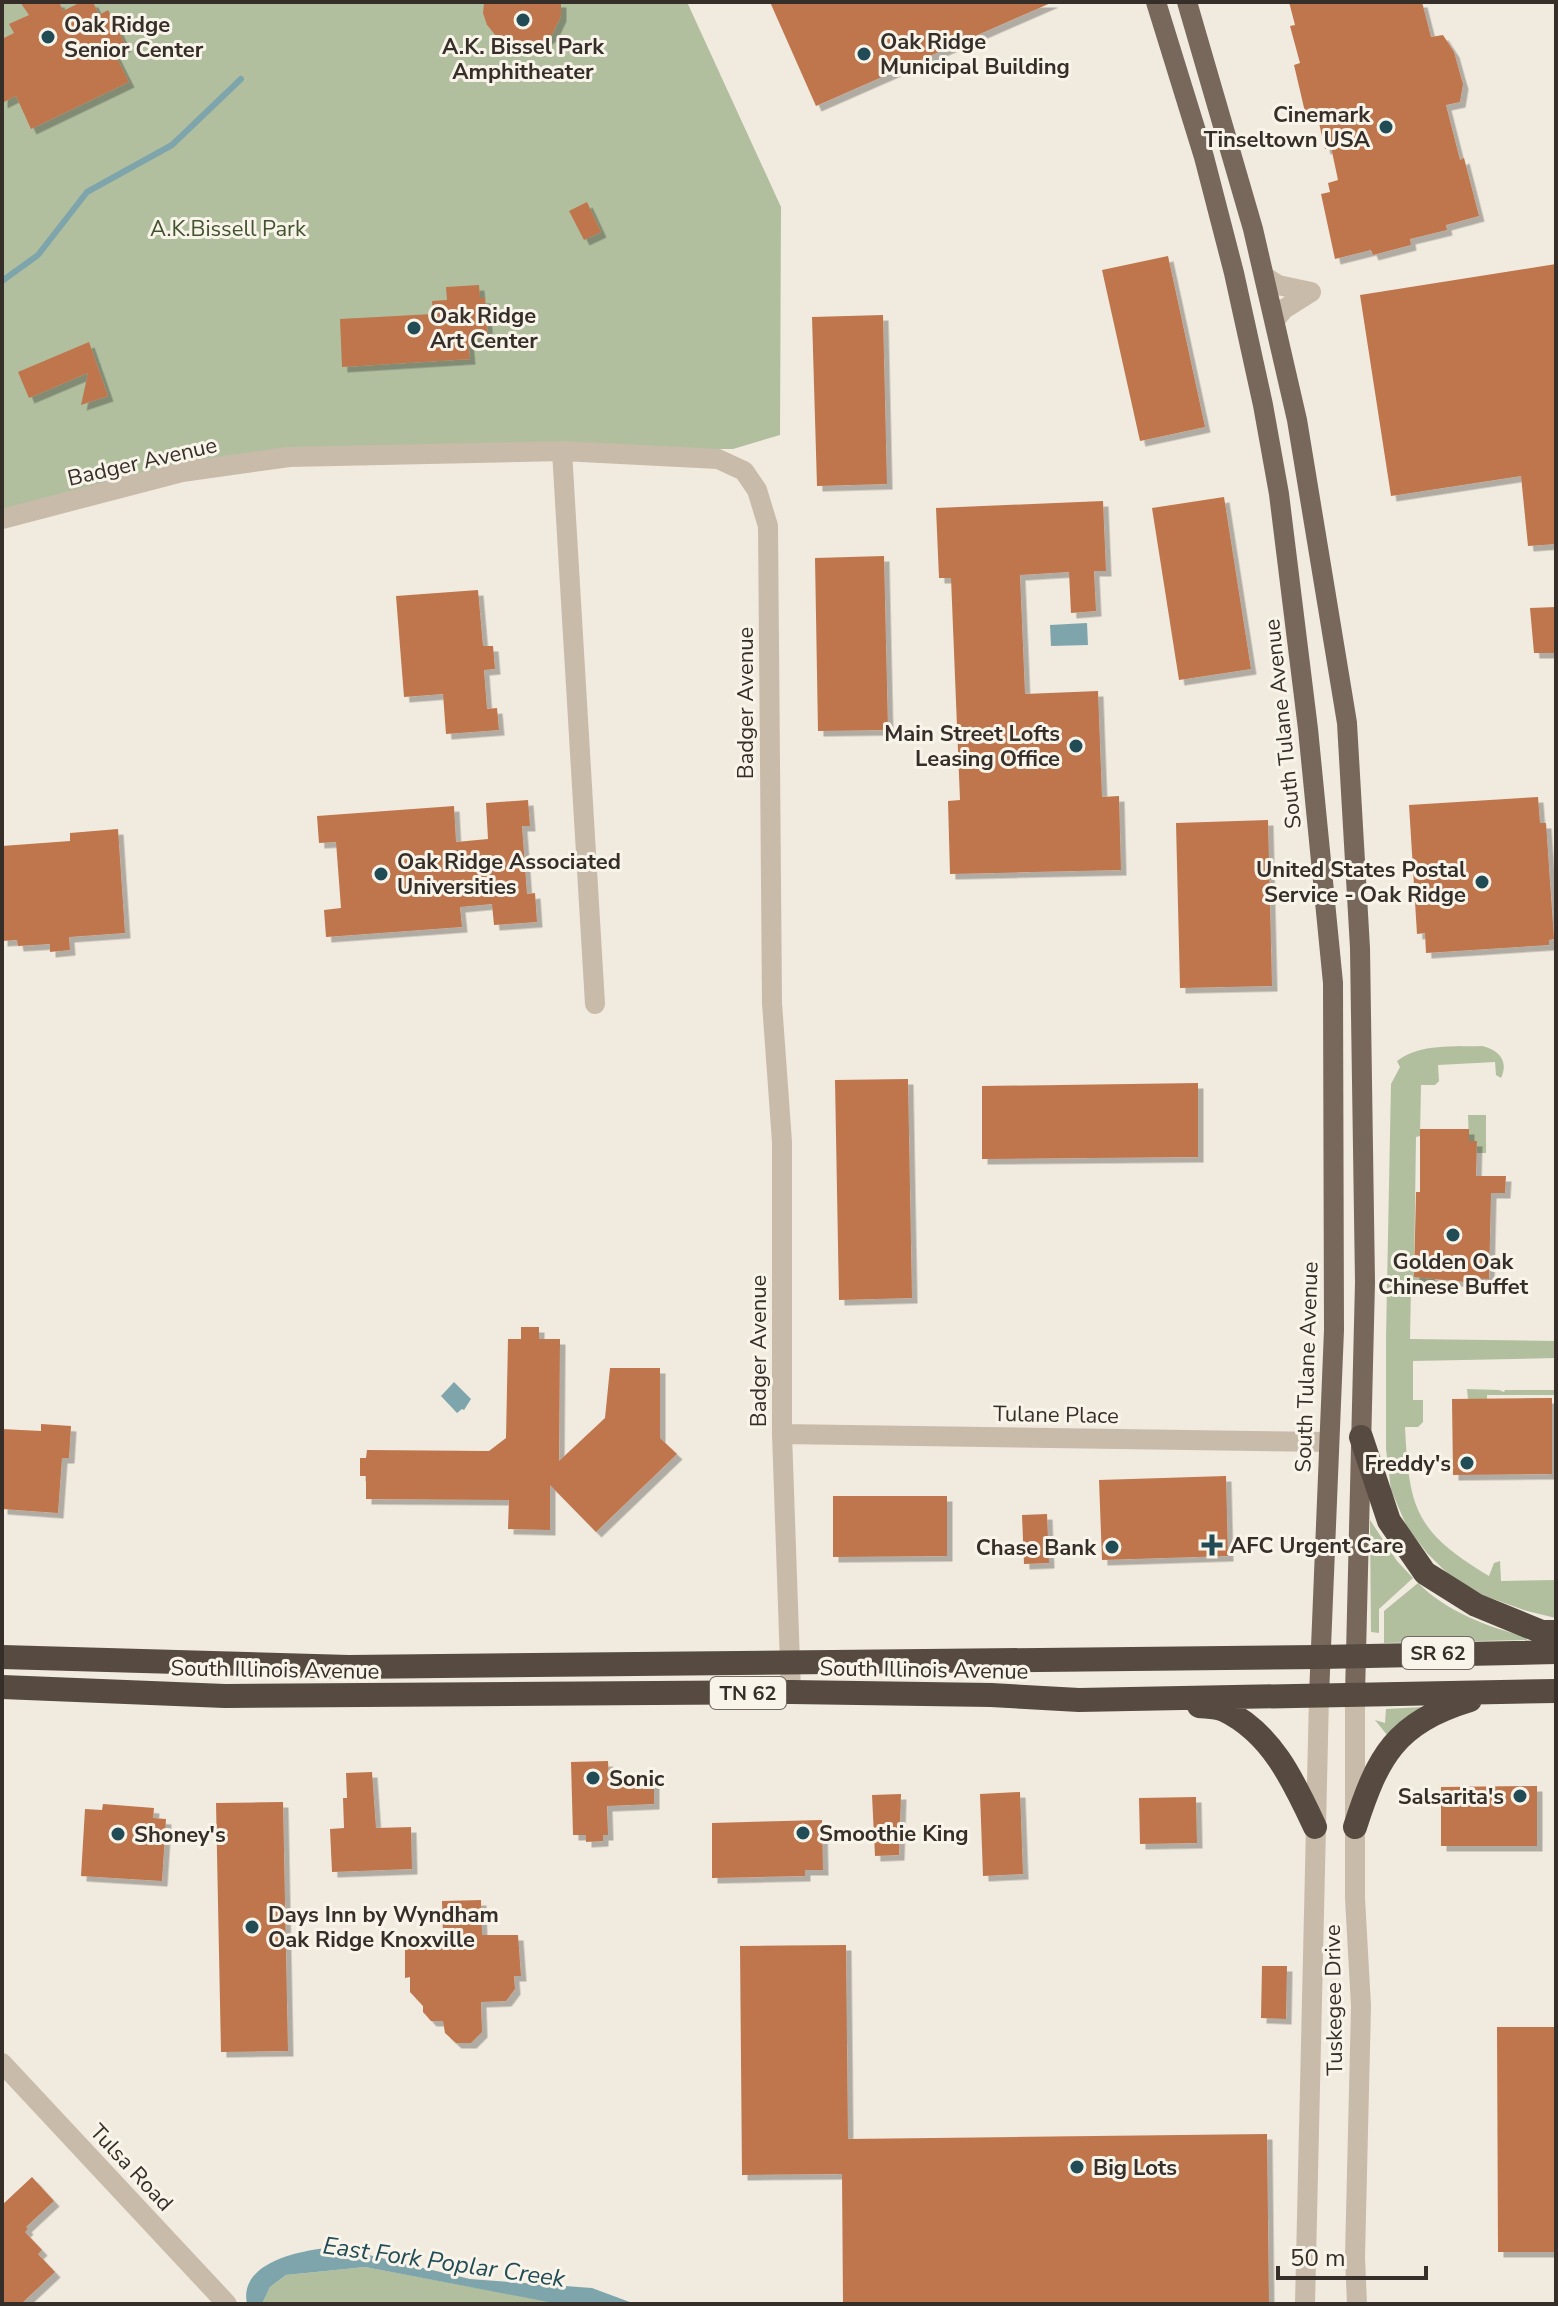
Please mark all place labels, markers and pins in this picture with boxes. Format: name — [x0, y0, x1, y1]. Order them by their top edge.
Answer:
place label: Oak Ridge Senior Center — [64, 10, 204, 65]
marker: A.K. Bissel Park Amphitheater — [514, 11, 532, 29]
place label: Oak Ridge Municipal Building — [880, 27, 1070, 82]
marker: Oak Ridge Senior Center — [39, 28, 57, 46]
place label: A.K. Bissel Park Amphitheater — [442, 32, 605, 87]
marker: Oak Ridge Municipal Building — [855, 45, 873, 63]
place label: Cinemark Tinseltown USA — [1204, 100, 1371, 155]
marker: Cinemark Tinseltown USA — [1377, 118, 1395, 136]
place label: Oak Ridge Art Center — [430, 301, 538, 356]
marker: Oak Ridge Art Center — [405, 319, 423, 337]
place label: Main Street Lofts Leasing Office — [884, 719, 1060, 774]
marker: Main Street Lofts Leasing Office — [1067, 737, 1085, 755]
place label: Oak Ridge Associated Universities — [397, 847, 621, 902]
place label: United States Postal Service - Oak Ridge — [1256, 855, 1466, 910]
marker: Oak Ridge Associated Universities — [372, 865, 390, 883]
marker: United States Postal Service - Oak Ridge — [1473, 873, 1491, 891]
marker: Golden Oak Chinese Buffet — [1444, 1226, 1462, 1244]
place label: Golden Oak Chinese Buffet — [1378, 1247, 1529, 1302]
place label: Freddy's — [1364, 1449, 1451, 1479]
marker: Freddy's — [1458, 1454, 1476, 1472]
place label: AFC Urgent Care — [1230, 1531, 1404, 1561]
place label: Chase Bank — [976, 1533, 1097, 1563]
marker: AFC Urgent Care — [1201, 1534, 1223, 1556]
marker: Chase Bank — [1103, 1538, 1121, 1556]
place label: Sonic — [609, 1764, 665, 1794]
marker: Sonic — [584, 1769, 602, 1787]
place label: Salsarita's — [1398, 1782, 1504, 1812]
marker: Salsarita's — [1511, 1787, 1529, 1805]
place label: Smoothie King — [819, 1819, 969, 1849]
place label: Shoney's — [134, 1820, 226, 1850]
marker: Smoothie King — [794, 1824, 812, 1842]
marker: Shoney's — [109, 1825, 127, 1843]
place label: Days Inn by Wyndham Oak Ridge Knoxville — [268, 1900, 499, 1955]
marker: Days Inn by Wyndham Oak Ridge Knoxville — [243, 1918, 261, 1936]
place label: Big Lots — [1093, 2153, 1177, 2183]
marker: Big Lots — [1068, 2158, 1086, 2176]

